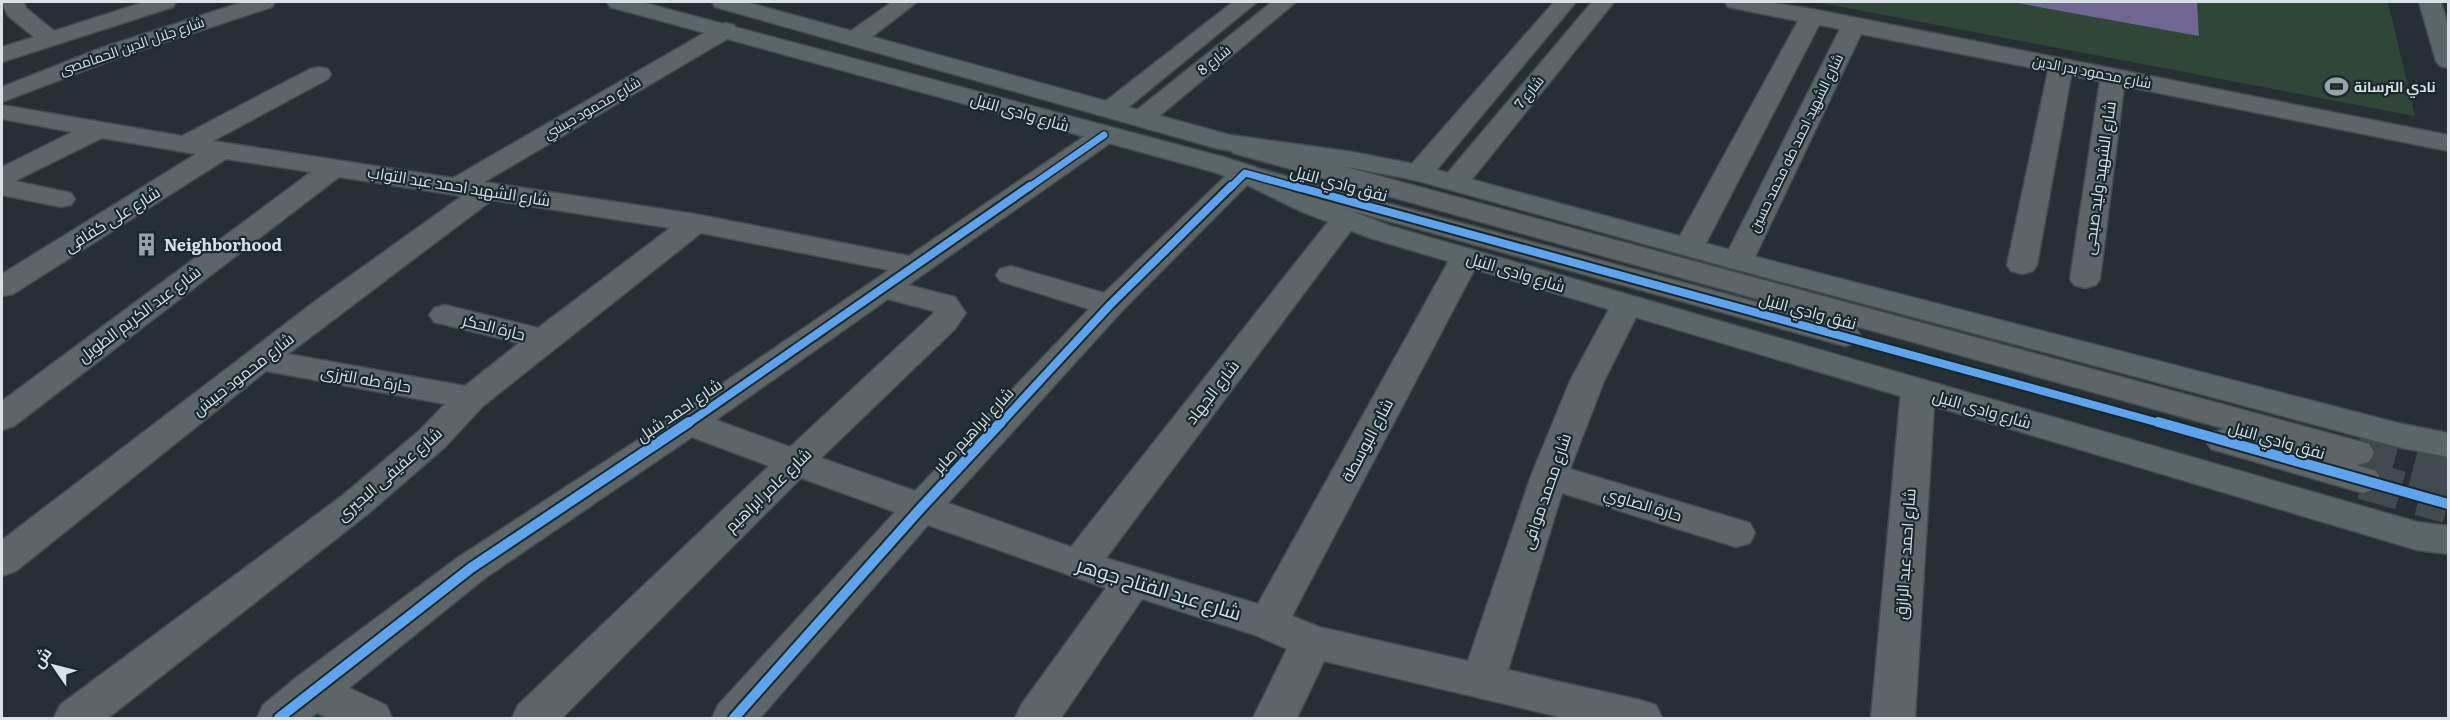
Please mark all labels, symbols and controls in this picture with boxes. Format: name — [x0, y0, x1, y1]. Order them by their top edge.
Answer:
street label: شارع جلال الدين الحمامصى — [57, 11, 207, 79]
street label: شارع 8 — [1192, 40, 1234, 79]
street label: شارع الشهيد احمد طه محمد حسين — [1743, 50, 1847, 235]
street label: شارع محمود بدر الدين — [2031, 50, 2153, 92]
street label: شارع محمود حبشي — [539, 71, 645, 145]
street label: شارع 7 — [1509, 71, 1548, 112]
sports icon: نادي الترسانة — [2323, 74, 2349, 100]
place label: نادي الترسانة — [2354, 76, 2436, 98]
street label: شارع وادى النيل — [968, 85, 1073, 138]
street label: شارع الشهيد وليد صبحى — [2075, 99, 2122, 256]
street label: نفق وادي النيل — [1287, 158, 1390, 209]
street label: شارع الشهيد احمد عبد التواب — [366, 159, 552, 212]
street label: شارع على كفافى — [59, 179, 165, 258]
building icon: Neighborhood — [133, 232, 159, 258]
place label: Neighborhood — [164, 232, 283, 256]
street label: شارع وادى النيل — [1464, 245, 1568, 298]
street label: شارع عبد الكريم الطويل — [72, 259, 206, 368]
street label: نفق وادي النيل — [1756, 286, 1859, 337]
street label: حارة الحكر — [459, 306, 528, 345]
street label: شارع محمود حبيش — [186, 326, 299, 421]
street label: شارع الجهاد — [1178, 354, 1245, 429]
street label: حارة طه الترزى — [319, 358, 413, 398]
street label: شارع احمد شبل — [631, 372, 727, 448]
street label: شارع ابراهيم صابر — [925, 381, 1019, 479]
street label: شارع وادى النيل — [1930, 382, 2035, 435]
street label: شارع البوسطة — [1334, 394, 1399, 486]
street label: نفق وادي النيل — [2225, 414, 2328, 467]
street label: شارع عفيفى البحيرى — [330, 421, 447, 527]
street label: شارع محمد موافى — [1514, 429, 1577, 552]
street label: شارع عامر ابراهيم — [719, 442, 817, 538]
street label: حارة الصاوي — [1600, 480, 1685, 529]
street label: شارع احمد عبد الرازق — [1887, 487, 1922, 621]
street label: شارع عبد الفتاح جوهر — [1072, 547, 1246, 627]
north arrow — [24, 636, 84, 696]
text: ش — [25, 642, 57, 672]

